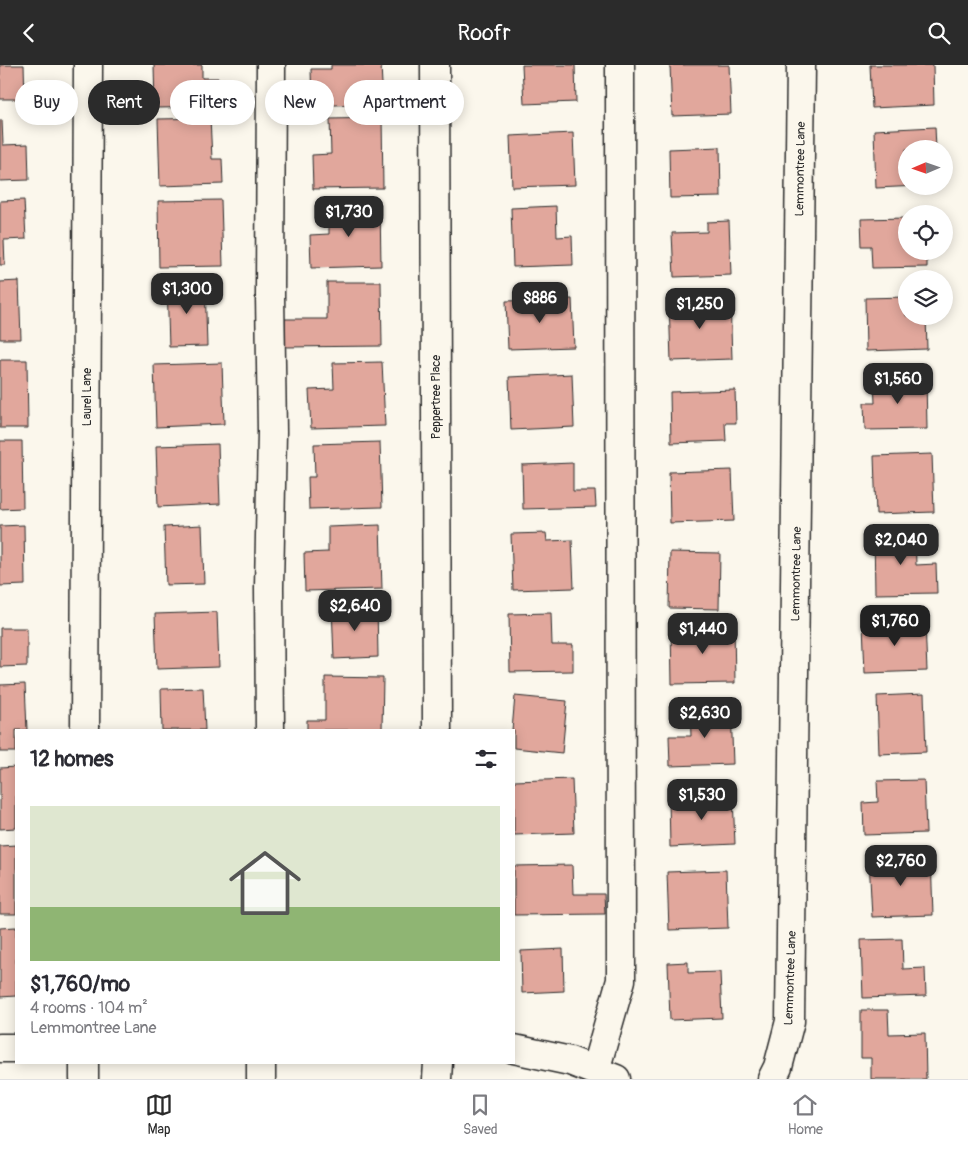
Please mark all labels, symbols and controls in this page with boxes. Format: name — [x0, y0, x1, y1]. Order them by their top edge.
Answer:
icon: back — [15, 19, 43, 47]
text: Roofr — [457, 19, 511, 47]
icon: search — [925, 19, 953, 47]
chip: Buy — [15, 80, 78, 125]
chip: Rent — [88, 80, 160, 125]
chip: Filters — [170, 80, 255, 125]
chip: New — [265, 80, 334, 125]
chip: Apartment — [344, 80, 464, 125]
street label: Lemmontree Lane — [792, 121, 809, 217]
north arrow — [898, 140, 952, 195]
map controls — [898, 140, 953, 325]
pin: $1,730 — [308, 195, 390, 238]
text: $1,730 — [325, 202, 373, 222]
button: locate — [898, 205, 953, 260]
button: layers — [898, 270, 953, 325]
pin: $1,300 — [146, 273, 228, 315]
text: $1,300 — [162, 279, 212, 299]
pin: $886 — [510, 281, 570, 324]
pin: $1,250 — [659, 287, 741, 330]
text: $886 — [523, 288, 557, 308]
text: $1,250 — [676, 294, 724, 314]
street label: Peppertree Place — [429, 355, 444, 439]
pin: $1,560 — [857, 363, 939, 405]
street label: Laurel Lane — [80, 368, 95, 426]
text: $1,560 — [874, 369, 922, 389]
pin: $2,040 — [860, 523, 942, 566]
street label: Lemmontree Lane — [788, 526, 805, 622]
text: $2,040 — [875, 530, 927, 550]
pin: $2,640 — [314, 589, 396, 632]
text: $2,640 — [329, 596, 381, 616]
pin: $1,760 — [854, 605, 936, 647]
text: $1,760 — [871, 611, 919, 631]
pin: $1,440 — [662, 613, 744, 655]
text: $1,440 — [679, 619, 727, 639]
pin: $2,630 — [664, 697, 746, 739]
text: $2,630 — [680, 703, 730, 723]
icon: filters — [472, 745, 500, 773]
text: 12 homes — [30, 746, 113, 773]
pin: $1,530 — [661, 779, 743, 821]
text: $1,530 — [678, 785, 726, 805]
icon: home — [220, 838, 310, 928]
pin: $2,760 — [860, 845, 942, 887]
text: $2,760 — [876, 851, 926, 871]
street label: Lemmontree Lane — [781, 930, 800, 1026]
text: $1,760/mo — [30, 971, 130, 998]
text: 4 rooms · 104 m² — [30, 998, 148, 1018]
text: Lemmontree Lane — [30, 1018, 157, 1038]
tab: Map — [145, 1091, 173, 1138]
tab: Saved — [463, 1091, 498, 1138]
tab: Home — [788, 1091, 823, 1138]

